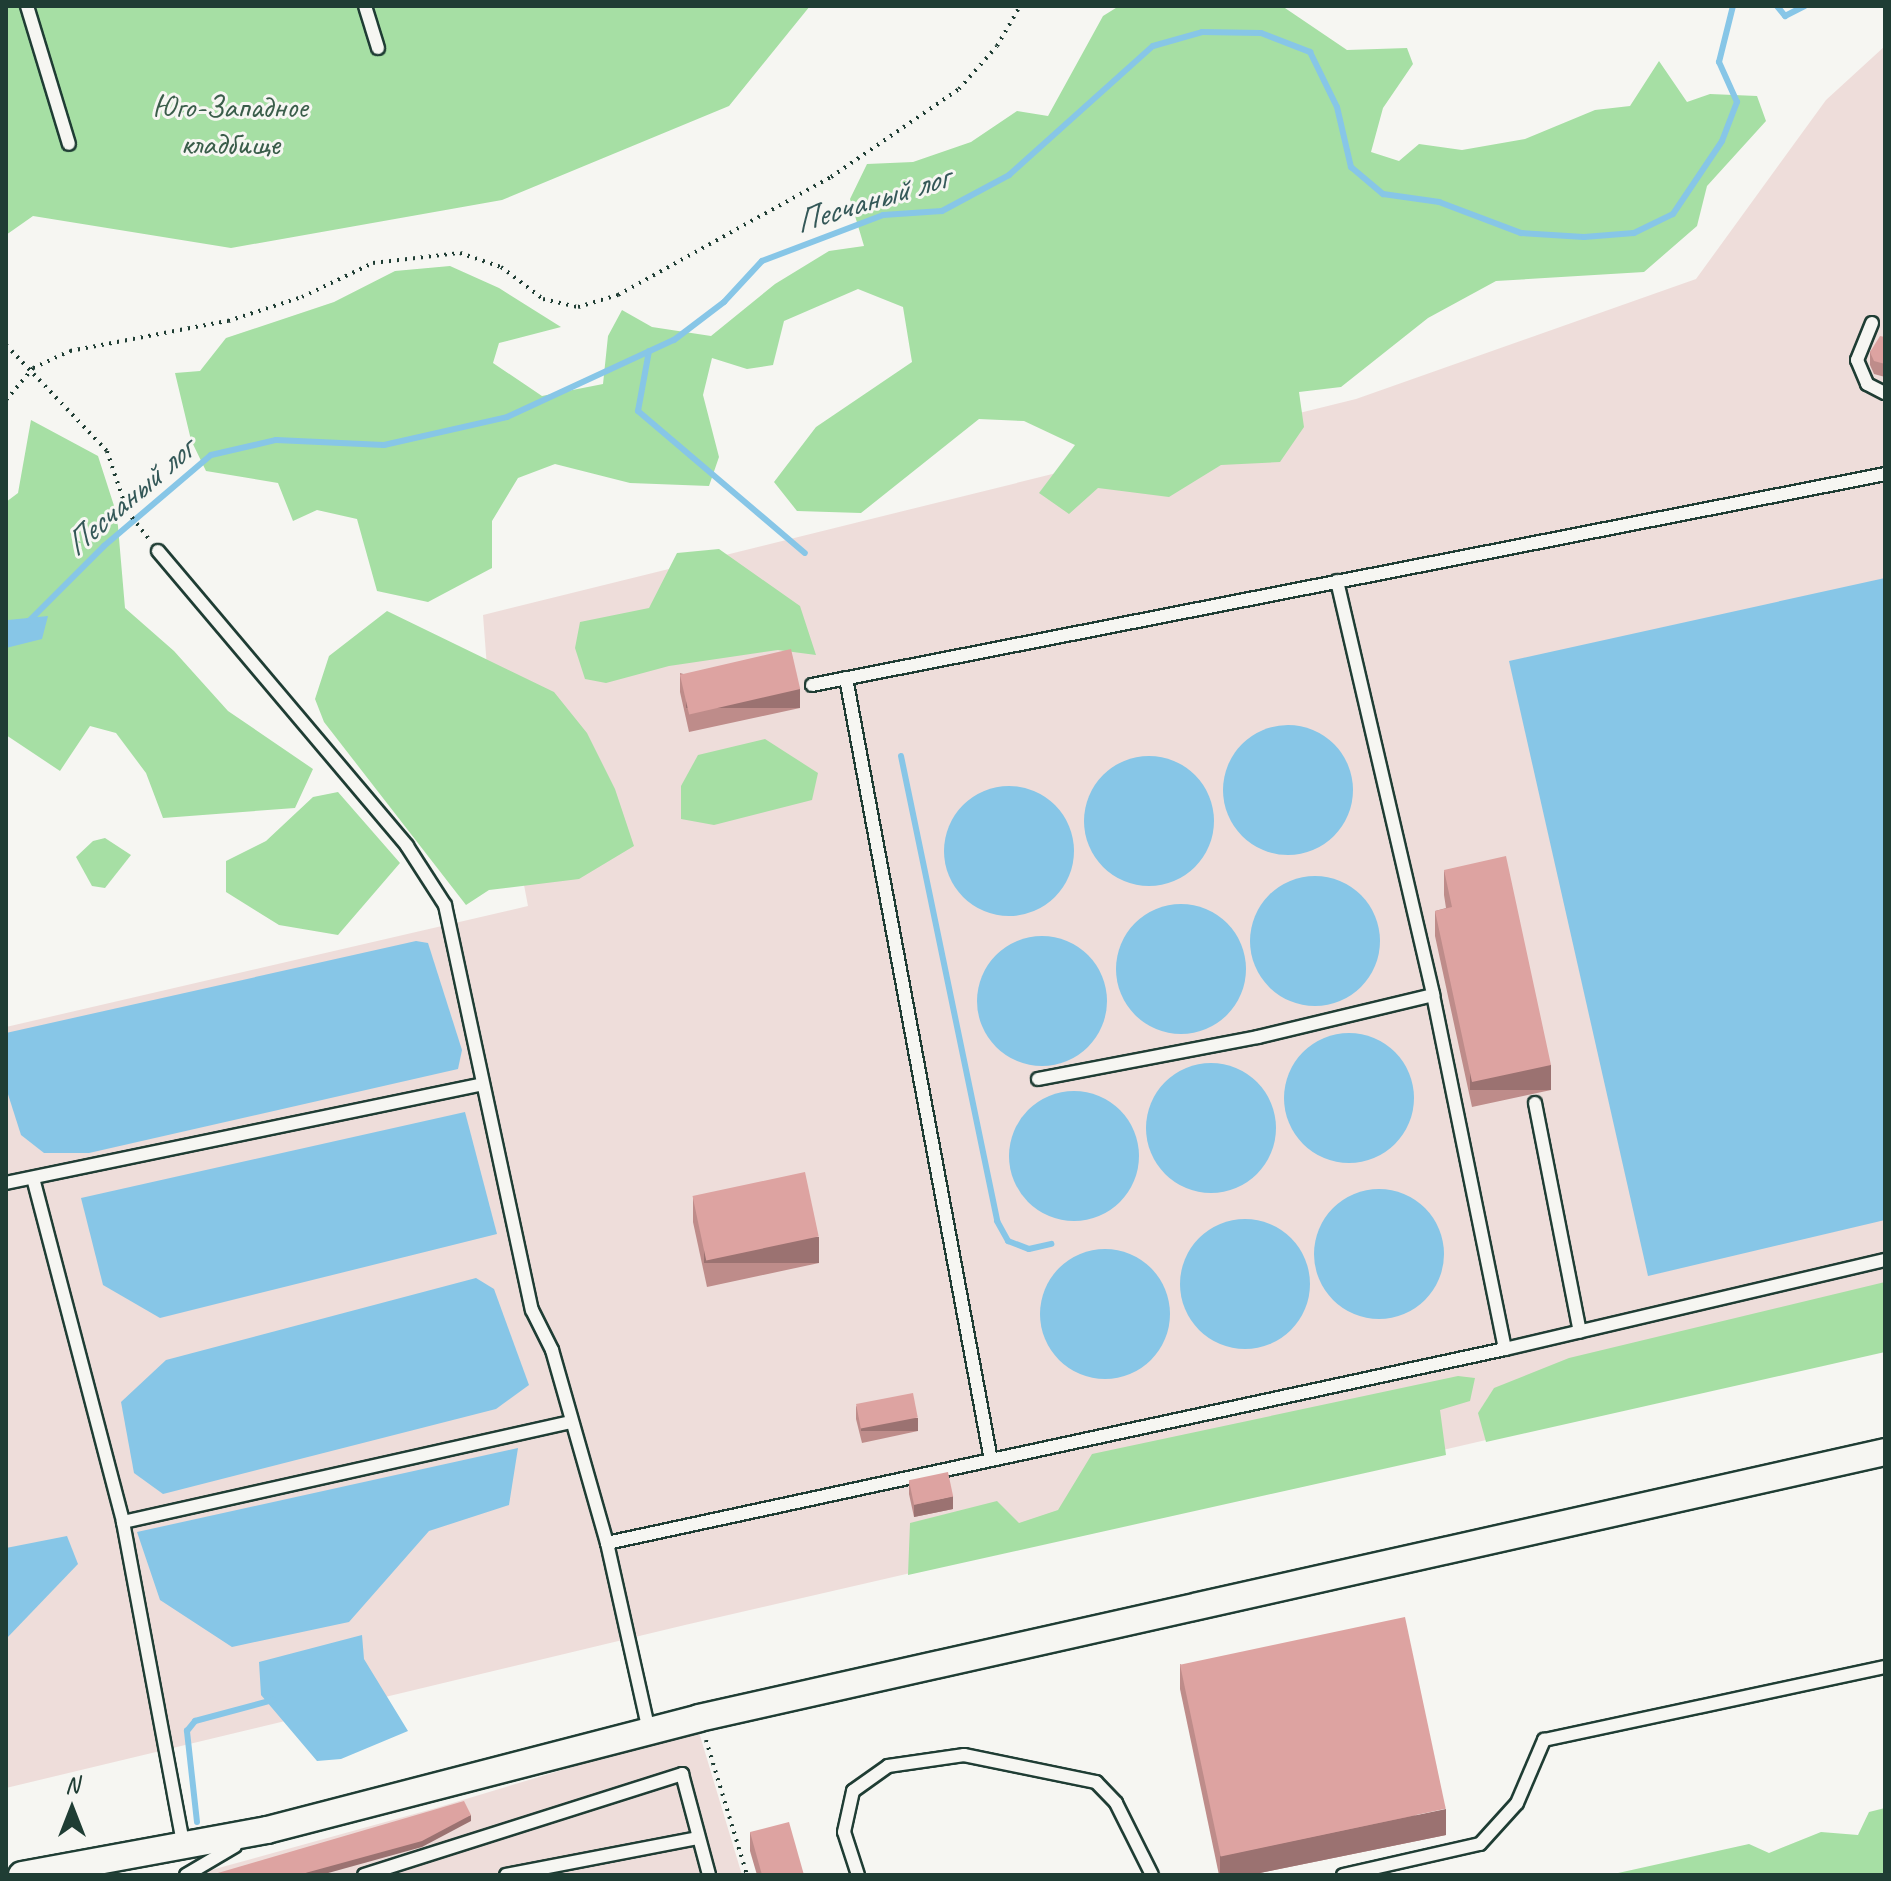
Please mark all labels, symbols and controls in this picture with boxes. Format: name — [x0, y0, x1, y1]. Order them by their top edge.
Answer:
park label: Юго-Западное кладбище — [153, 89, 307, 164]
water label: Песчаный лог — [790, 156, 952, 242]
water label: Песчаный лог — [55, 430, 201, 564]
north arrow — [32, 1769, 112, 1849]
text: N — [65, 1771, 79, 1799]

